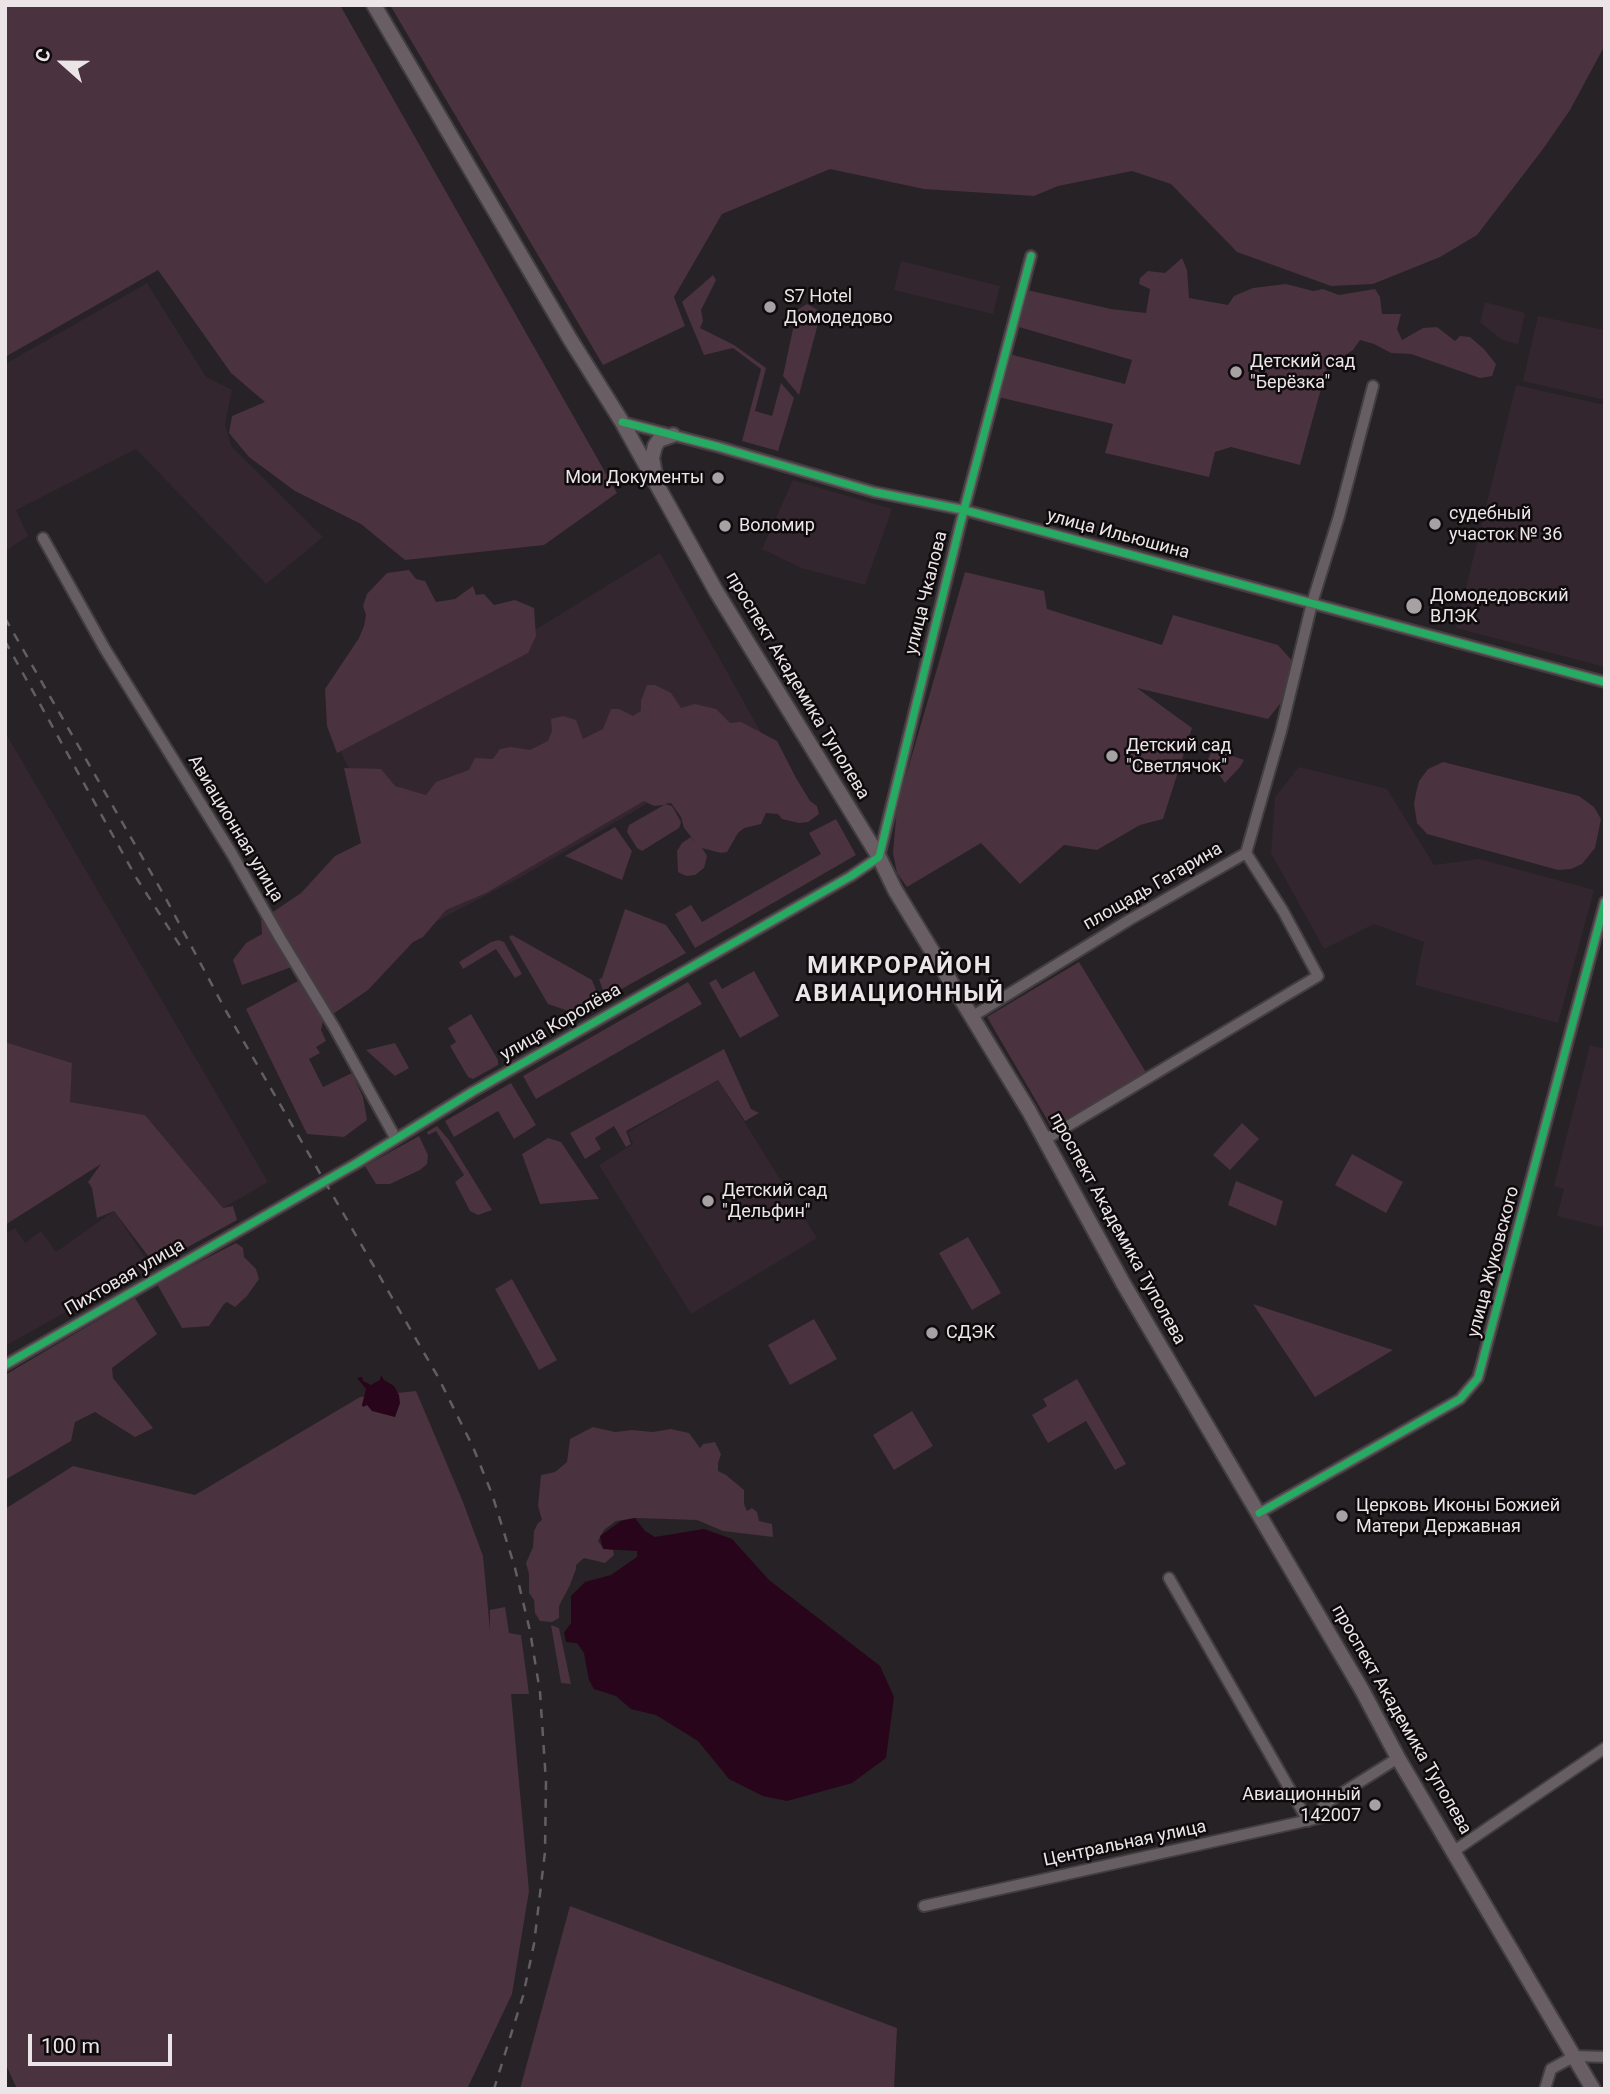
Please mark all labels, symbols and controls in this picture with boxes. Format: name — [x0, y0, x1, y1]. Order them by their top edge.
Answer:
north arrow — [28, 28, 98, 98]
text: С — [30, 45, 56, 65]
place label: S7 Hotel Домодедово — [784, 286, 893, 328]
marker: S7 Hotel Домодедово — [762, 299, 778, 315]
place label: Детский сад "Берёзка" — [1250, 351, 1355, 394]
marker: Детский сад "Берёзка" — [1228, 364, 1244, 380]
place label: Мои Документы — [565, 467, 704, 489]
marker: Мои Документы — [710, 470, 726, 486]
place label: судебный участок № 36 — [1449, 503, 1562, 546]
street label: улица Ильюшина — [1044, 506, 1192, 564]
place label: Воломир — [739, 515, 815, 537]
marker: судебный участок № 36 — [1427, 516, 1443, 532]
marker: Воломир — [717, 518, 733, 534]
street label: улица Чкалова — [901, 529, 953, 657]
street label: проспект Академика Туполева — [720, 568, 874, 804]
place label: Домодедовский ВЛЭК — [1430, 585, 1569, 628]
marker: Домодедовский ВЛЭК — [1404, 596, 1424, 616]
place label: Детский сад "Светлячок" — [1126, 735, 1231, 778]
marker: Детский сад "Светлячок" — [1104, 748, 1120, 764]
street label: Авиационная улица — [183, 752, 287, 906]
street label: площадь Гагарина — [1080, 838, 1226, 936]
district label: МИКРОРАЙОН АВИАЦИОННЫЙ — [797, 953, 1003, 1009]
street label: улица Королёва — [497, 980, 625, 1066]
street label: проспект Академика Туполева — [1044, 1109, 1190, 1349]
place label: Детский сад "Дельфин" — [722, 1180, 827, 1222]
street label: улица Жуковского — [1463, 1184, 1525, 1340]
marker: Детский сад "Дельфин" — [700, 1193, 716, 1209]
street label: Пихтовая улица — [61, 1235, 189, 1321]
place label: СДЭК — [946, 1322, 995, 1344]
marker: СДЭК — [924, 1325, 940, 1341]
place label: Церковь Иконы Божией Матери Державная — [1356, 1495, 1560, 1538]
marker: Церковь Иконы Божией Матери Державная — [1334, 1508, 1350, 1524]
street label: проспект Академика Туполева — [1326, 1601, 1476, 1839]
place label: Авиационный 142007 — [1242, 1784, 1361, 1826]
marker: Авиационный 142007 — [1367, 1797, 1383, 1813]
street label: Центральная улица — [1042, 1816, 1208, 1872]
scale bar — [32, 2021, 175, 2064]
text: 100 m — [41, 2034, 100, 2058]

